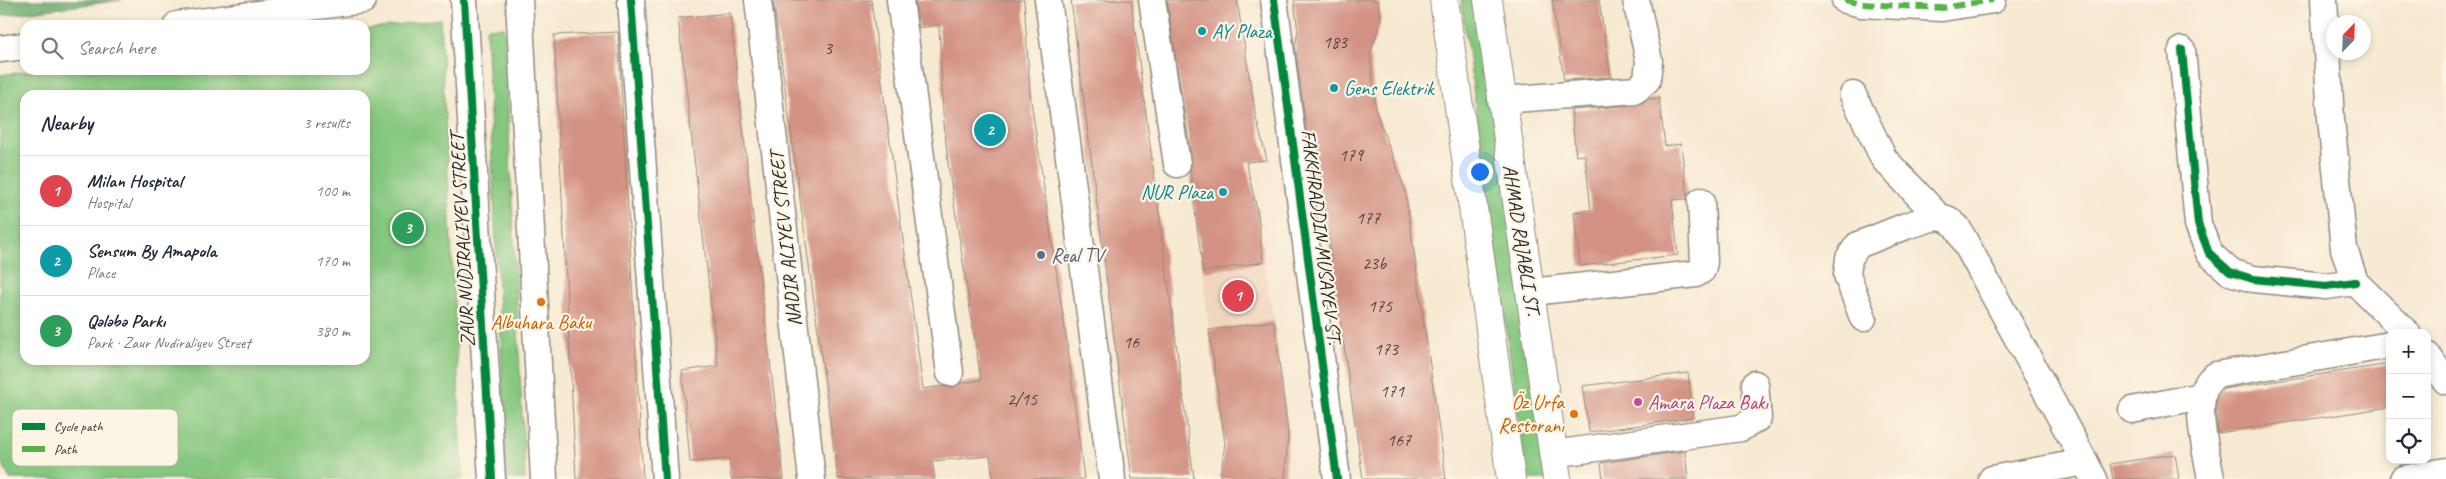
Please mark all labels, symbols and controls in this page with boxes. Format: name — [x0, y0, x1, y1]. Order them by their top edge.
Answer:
north arrow — [2326, 15, 2371, 60]
place label: AY Plaza — [1212, 19, 1274, 44]
search box — [20, 20, 370, 75]
marker: AY Plaza — [1196, 25, 1208, 37]
house number: 183 — [1323, 31, 1349, 53]
icon: search — [38, 34, 66, 62]
text: Search here — [78, 36, 155, 60]
house number: 3 — [824, 37, 834, 59]
place label: Gens Elektrik — [1344, 76, 1435, 101]
marker: Gens Elektrik — [1328, 82, 1340, 94]
text: Nearby — [40, 110, 93, 136]
pin: 2 — [974, 111, 1006, 149]
text: 3 results — [303, 113, 350, 133]
street label: ZAUR NUDIRALIYEV STREET — [444, 128, 481, 347]
street label: FAKKHRADDIN MUSAYEV ST. — [1296, 128, 1347, 347]
house number: 179 — [1339, 144, 1365, 166]
street label: NADIR ALIYEV STREET — [763, 146, 807, 328]
your location — [1467, 159, 1493, 185]
street label: AHMAD RAJABLI ST. — [1497, 163, 1546, 318]
text: Milan Hospital — [87, 169, 182, 193]
place label: NUR Plaza — [1141, 180, 1215, 205]
text: 1 — [52, 181, 60, 201]
text: 100 m — [316, 181, 350, 201]
marker: NUR Plaza — [1217, 186, 1229, 198]
text: Hospital — [87, 193, 131, 213]
house number: 177 — [1356, 207, 1381, 229]
pin: 3 — [392, 209, 424, 247]
text: Sensum By Amapola — [87, 239, 216, 263]
place label: Real TV — [1051, 243, 1107, 268]
marker: Real TV — [1035, 249, 1047, 261]
text: 2 — [52, 251, 60, 271]
text: 170 m — [316, 251, 350, 271]
house number: 23b — [1362, 252, 1387, 274]
text: Place — [87, 263, 115, 283]
pin: 1 — [1222, 277, 1254, 315]
house number: 175 — [1368, 295, 1393, 317]
marker: Albuhara Baku — [535, 296, 547, 308]
text: Qələbə Parkı — [87, 309, 165, 333]
place label: Albuhara Baku — [491, 310, 593, 335]
text: 3 — [52, 321, 60, 341]
text: 380 m — [316, 321, 350, 341]
map controls — [2386, 329, 2431, 464]
button: + — [2386, 329, 2431, 374]
house number: 16 — [1123, 331, 1140, 353]
text: Park · Zaur Nudiraliyev Street — [87, 333, 251, 353]
house number: 173 — [1374, 338, 1400, 360]
button: − — [2386, 374, 2431, 419]
house number: 171 — [1380, 380, 1405, 402]
house number: 2/15 — [1007, 388, 1038, 410]
place label: Öz Urfa Restoranı — [1498, 390, 1565, 438]
place label: Amara Plaza Bakı — [1648, 390, 1769, 415]
marker: Amara Plaza Bakı — [1632, 396, 1644, 408]
marker: Öz Urfa Restoranı — [1568, 408, 1580, 420]
legend — [12, 409, 178, 466]
text: Cycle path — [54, 418, 103, 435]
button: locate — [2386, 419, 2431, 464]
house number: 167 — [1387, 429, 1412, 451]
text: Path — [54, 441, 78, 458]

